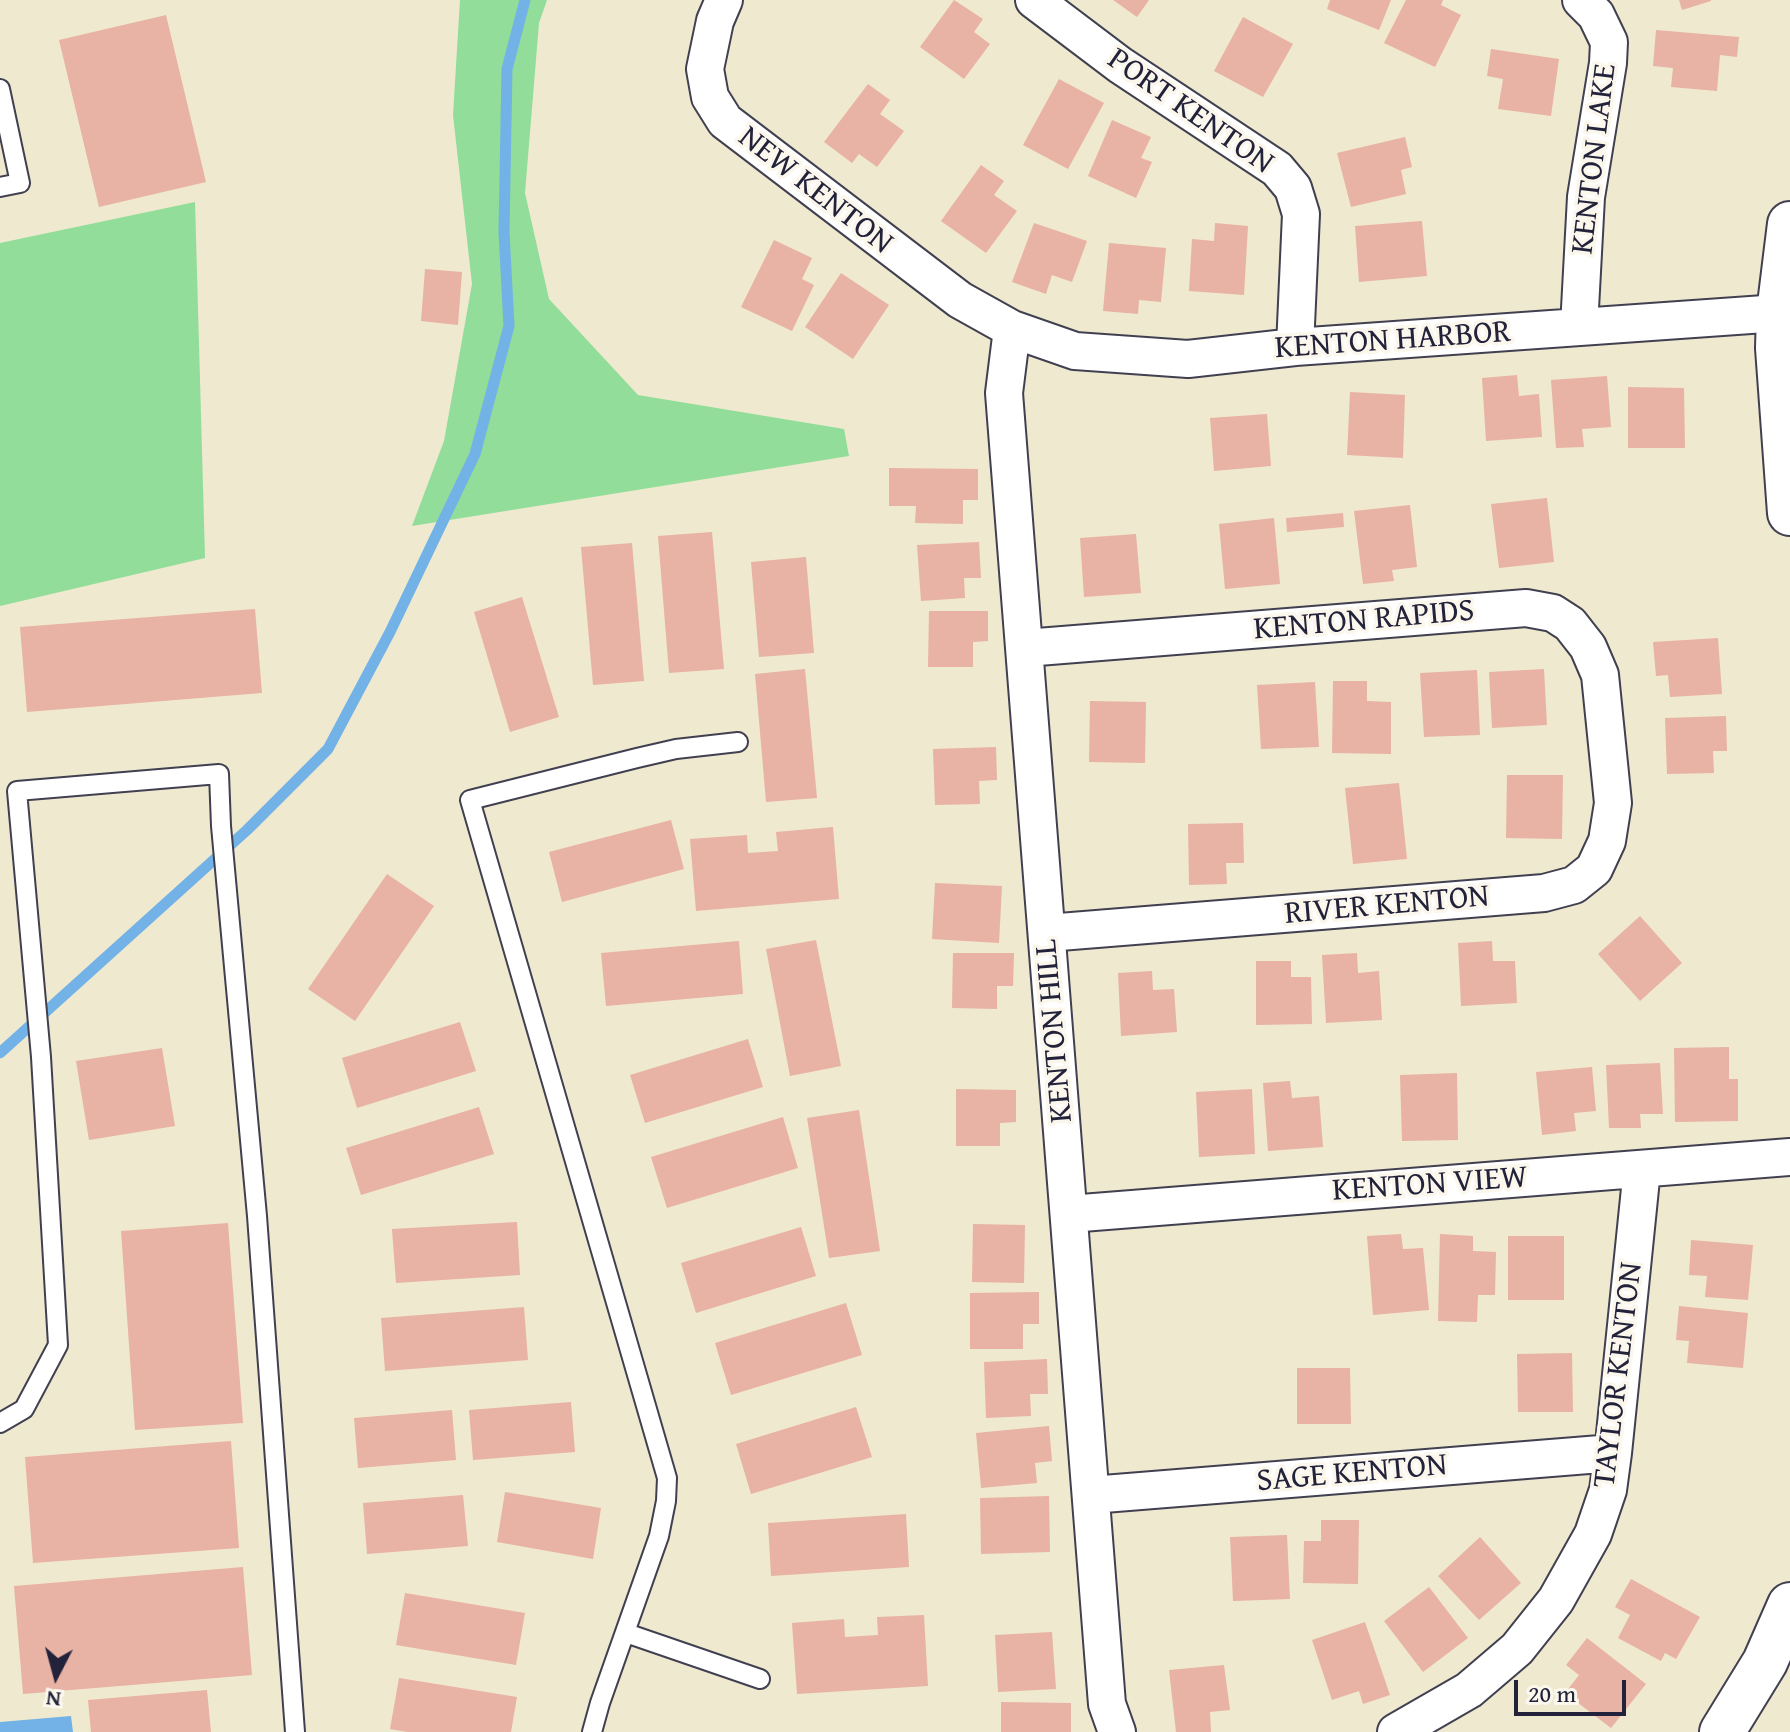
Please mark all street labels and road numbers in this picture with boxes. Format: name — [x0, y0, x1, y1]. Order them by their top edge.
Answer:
street label: PORT KENTON — [1100, 41, 1280, 183]
street label: KENTON LAKE — [1564, 62, 1626, 256]
street label: NEW KENTON — [730, 119, 900, 263]
street label: KENTON HARBOR — [1274, 314, 1512, 368]
street label: KENTON RAPIDS — [1252, 592, 1476, 650]
street label: RIVER KENTON — [1283, 878, 1491, 934]
street label: KENTON HILL — [1028, 938, 1082, 1124]
street label: KENTON VIEW — [1331, 1159, 1529, 1211]
street label: TAYLOR KENTON — [1586, 1260, 1652, 1490]
street label: SAGE KENTON — [1255, 1447, 1449, 1501]

